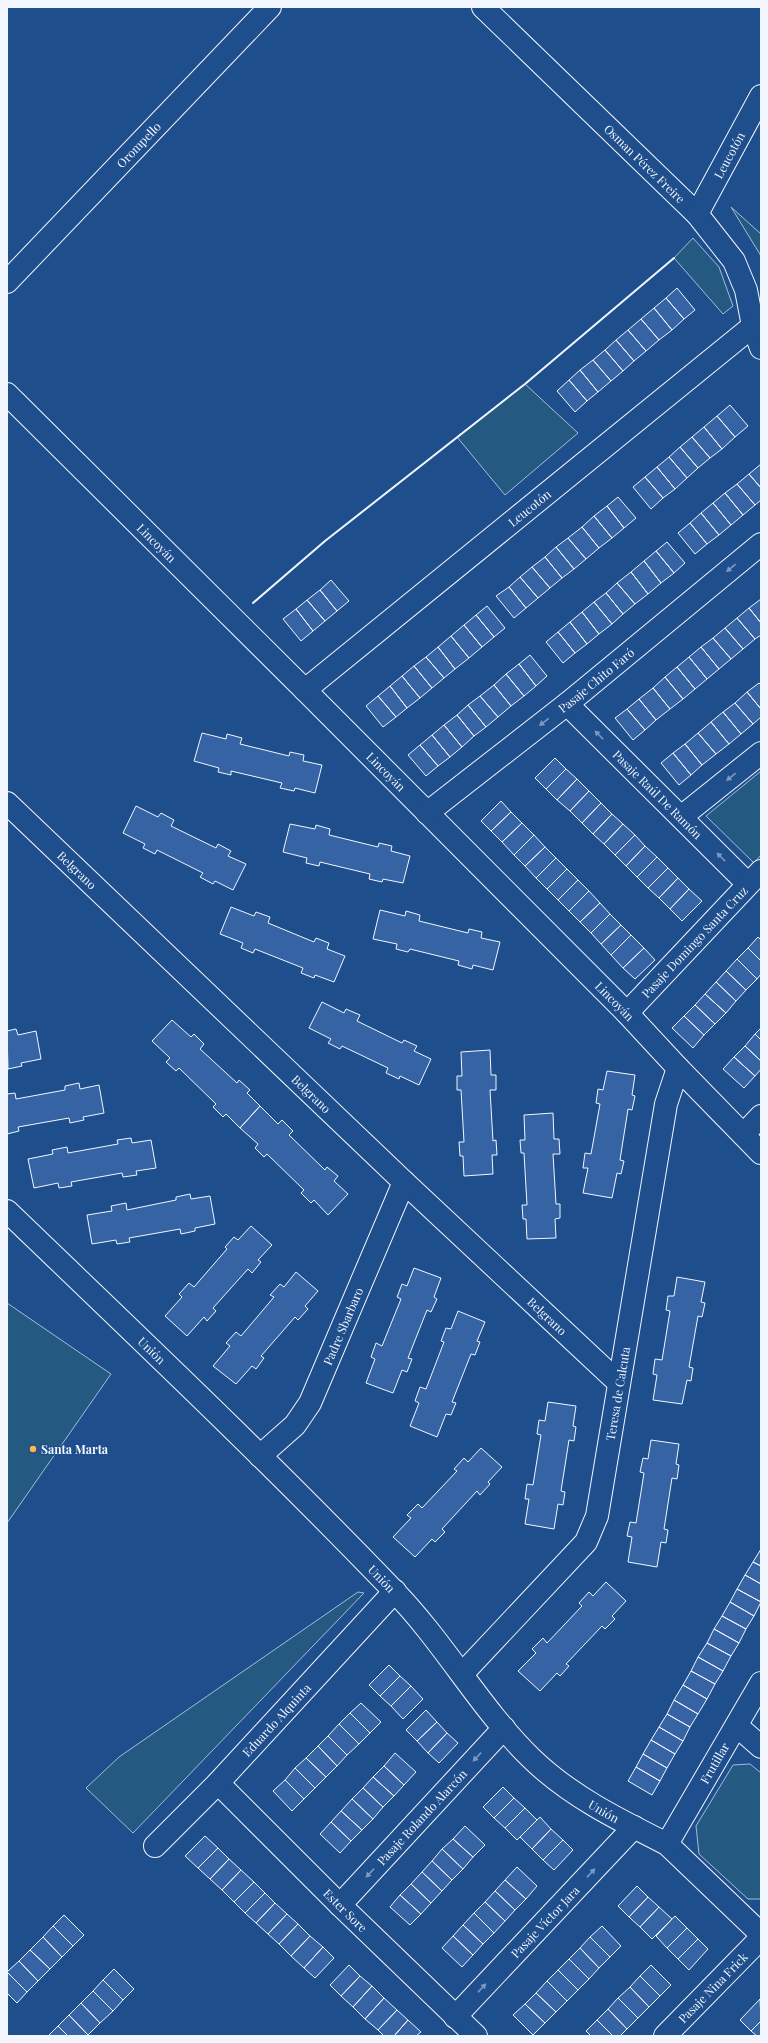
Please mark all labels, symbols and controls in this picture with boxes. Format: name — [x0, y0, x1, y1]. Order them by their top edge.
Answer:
street label: Orompello — [113, 118, 164, 171]
street label: Osman Pérez Freire — [601, 121, 689, 206]
street label: Leucotón — [710, 129, 748, 181]
street label: Leucotón — [505, 486, 554, 530]
street label: Lincoyán — [134, 520, 180, 566]
one-way arrow — [725, 564, 736, 573]
street label: Pasaje Chito Faró — [555, 644, 638, 716]
one-way arrow — [539, 718, 549, 726]
one-way arrow — [594, 730, 604, 740]
street label: Pasaje Raúl De Ramón — [610, 746, 706, 842]
street label: Lincoyán — [363, 748, 409, 795]
one-way arrow — [725, 773, 736, 782]
street label: Belgrano — [54, 847, 101, 893]
one-way arrow — [716, 852, 726, 862]
street label: Pasaje Domingo Santa Cruz — [638, 882, 751, 1001]
street label: Lincoyán — [592, 978, 638, 1024]
street label: Belgrano — [288, 1071, 335, 1117]
street label: Padre Sbarbaro — [319, 1284, 366, 1367]
street label: Belgrano — [524, 1294, 571, 1339]
street label: Unión — [135, 1333, 169, 1367]
street label: Teresa de Calcuta — [602, 1345, 633, 1442]
place label: Santa Marta — [41, 1441, 109, 1457]
marker: Santa Marta — [28, 1444, 38, 1454]
street label: Unión — [365, 1561, 399, 1596]
street label: Eduardo Alquinta — [238, 1680, 314, 1760]
street label: Frutillar — [696, 1739, 733, 1787]
one-way arrow — [472, 1752, 482, 1762]
street label: Pasaje Rolando Alarcón — [373, 1766, 470, 1868]
street label: Unión — [586, 1796, 622, 1826]
one-way arrow — [366, 1868, 375, 1877]
one-way arrow — [586, 1868, 595, 1878]
street label: Pasaje Víctor Jara — [507, 1882, 583, 1961]
street label: Ester Sore — [320, 1885, 371, 1935]
street label: Pasaje Nina Frick — [674, 1948, 751, 2026]
one-way arrow — [477, 1983, 487, 1993]

